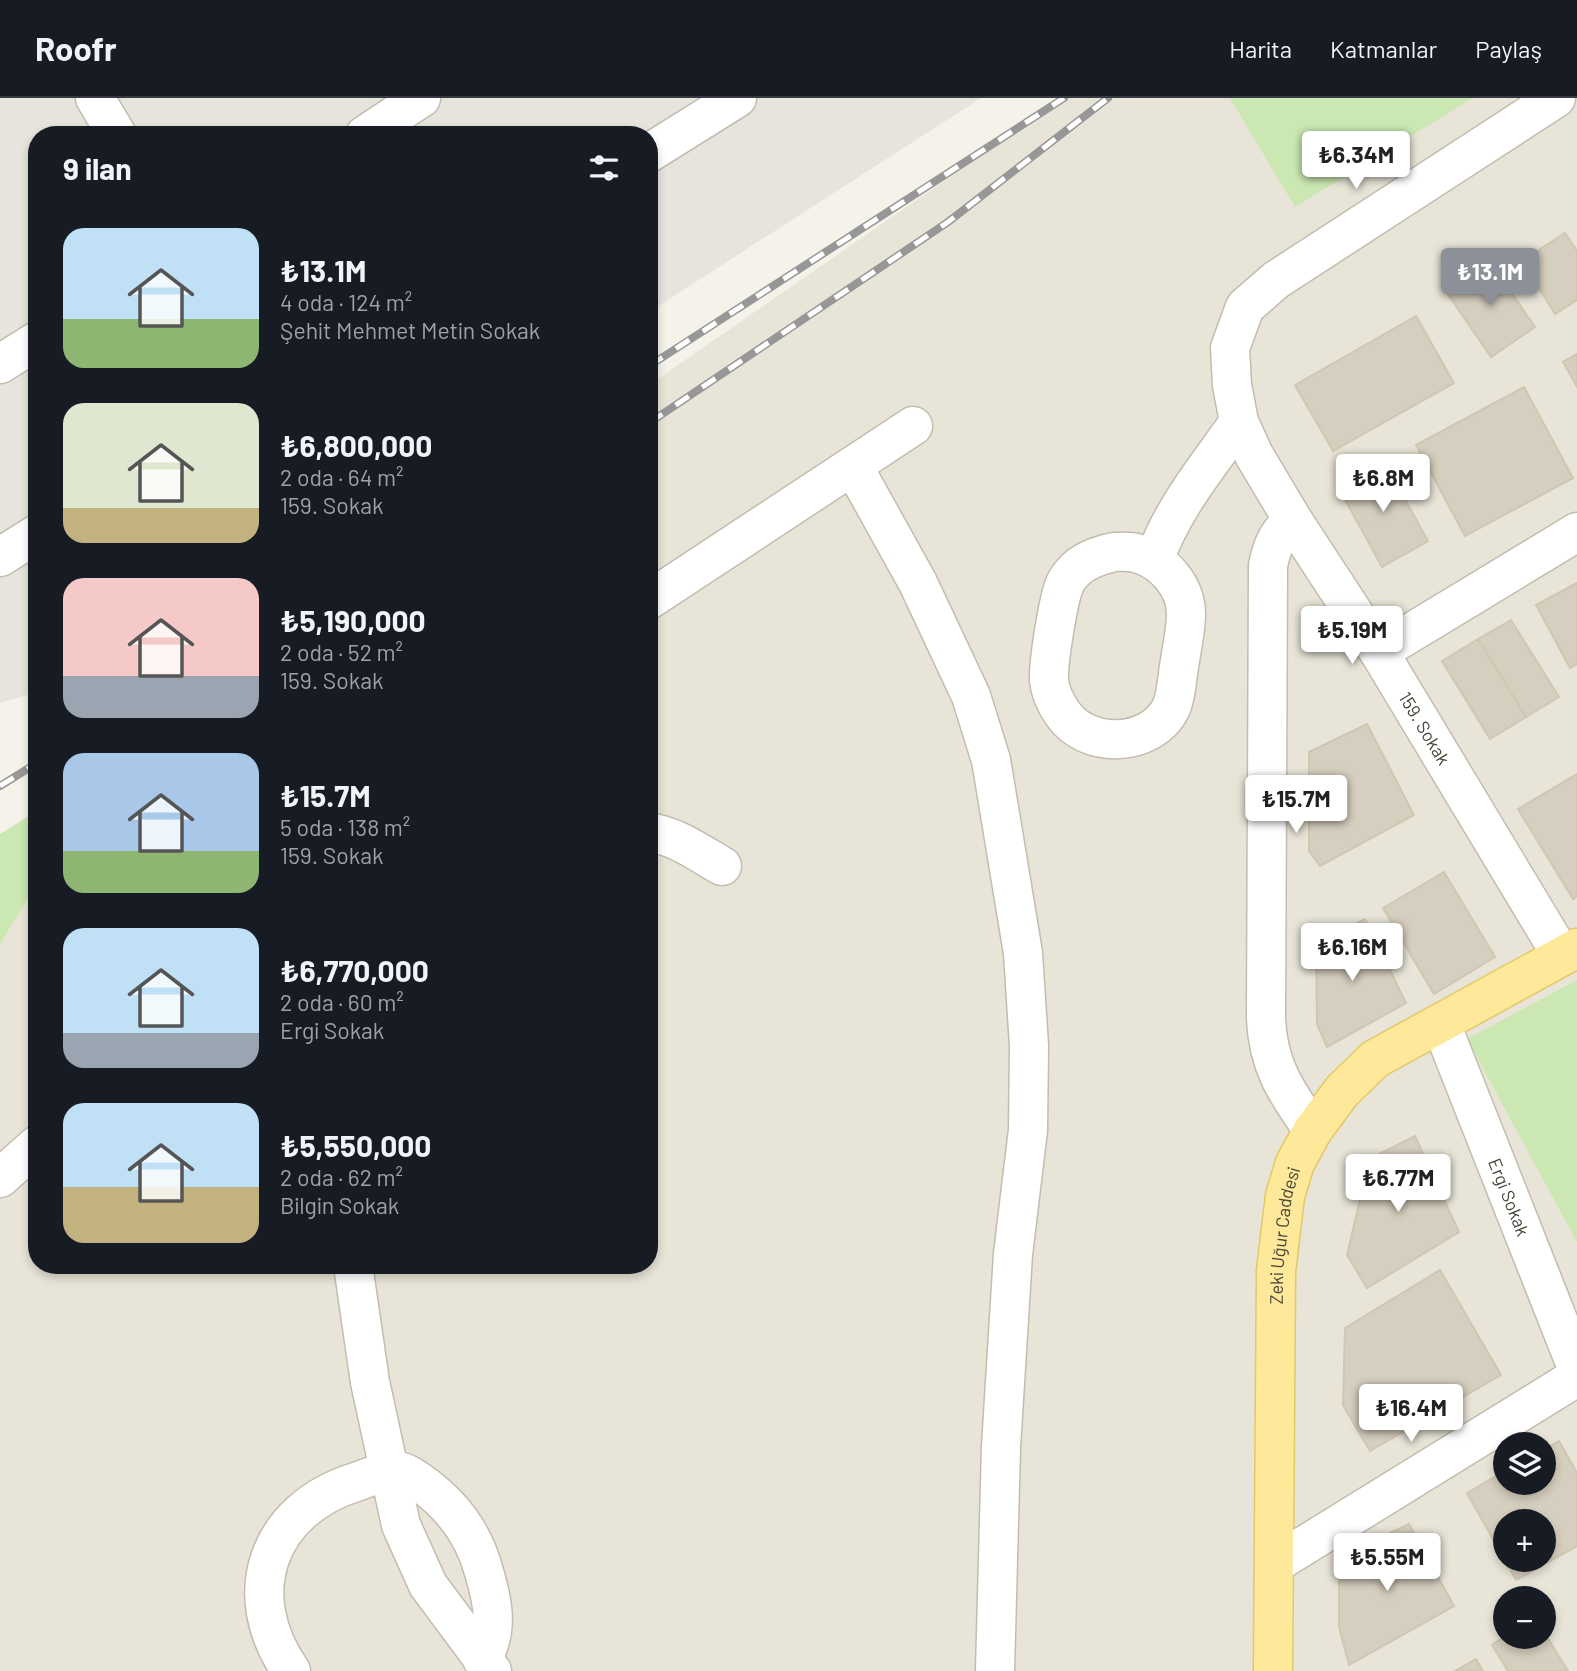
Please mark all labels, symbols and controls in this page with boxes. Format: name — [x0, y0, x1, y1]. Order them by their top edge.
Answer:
text: Roofr — [35, 28, 117, 68]
text: Harita — [1229, 34, 1292, 63]
text: Katmanlar — [1330, 34, 1437, 63]
text: Paylaş — [1475, 34, 1542, 63]
pin: ₺6.34M — [1299, 132, 1413, 191]
text: ₺6.34M — [1318, 140, 1394, 168]
icon: filters — [585, 149, 623, 187]
text: 9 ilan — [63, 150, 132, 186]
pin: ₺13.1M — [1433, 248, 1547, 308]
text: ₺13.1M — [280, 252, 366, 288]
icon: home — [119, 256, 203, 340]
text: ₺13.1M — [1457, 257, 1523, 285]
text: 4 oda · 124 m² — [280, 288, 412, 316]
text: Şehit Mehmet Metin Sokak — [280, 316, 540, 344]
text: ₺6,800,000 — [280, 427, 432, 463]
icon: home — [119, 431, 203, 515]
pin: ₺6.8M — [1334, 454, 1432, 514]
text: 2 oda · 64 m² — [280, 463, 403, 491]
text: ₺6.8M — [1352, 463, 1414, 491]
text: 159. Sokak — [280, 491, 383, 519]
text: ₺5,190,000 — [280, 602, 426, 638]
icon: home — [119, 606, 203, 690]
pin: ₺5.19M — [1295, 606, 1409, 666]
text: ₺5.19M — [1317, 615, 1387, 643]
text: 2 oda · 52 m² — [280, 638, 403, 666]
text: 159. Sokak — [280, 666, 383, 694]
street label: 159. Sokak — [1395, 688, 1455, 769]
pin: ₺15.7M — [1239, 776, 1353, 835]
text: ₺15.7M — [280, 777, 371, 813]
icon: home — [119, 781, 203, 865]
text: ₺15.7M — [1261, 784, 1331, 812]
text: 5 oda · 138 m² — [280, 813, 410, 841]
text: 159. Sokak — [280, 841, 383, 869]
pin: ₺6.16M — [1295, 924, 1409, 983]
text: ₺6.16M — [1317, 932, 1387, 960]
text: ₺6,770,000 — [280, 952, 429, 988]
icon: home — [119, 956, 203, 1040]
text: 2 oda · 60 m² — [280, 988, 404, 1016]
text: Ergi Sokak — [280, 1016, 384, 1044]
text: ₺5,550,000 — [280, 1127, 431, 1163]
icon: home — [119, 1131, 203, 1215]
pin: ₺6.77M — [1341, 1154, 1455, 1214]
street label: Ergi Sokak — [1484, 1155, 1535, 1239]
text: 2 oda · 62 m² — [280, 1163, 403, 1191]
text: ₺6.77M — [1362, 1163, 1434, 1191]
street label: Zeki Uğur Caddesi — [1265, 1164, 1304, 1304]
text: Bilgin Sokak — [280, 1191, 399, 1219]
pin: ₺16.4M — [1354, 1384, 1468, 1444]
text: ₺16.4M — [1375, 1393, 1447, 1421]
map controls — [1493, 1432, 1556, 1649]
button: layers — [1493, 1432, 1556, 1495]
button: + — [1493, 1509, 1556, 1572]
pin: ₺5.55M — [1330, 1534, 1444, 1593]
text: ₺5.55M — [1350, 1542, 1424, 1570]
button: − — [1493, 1586, 1556, 1649]

